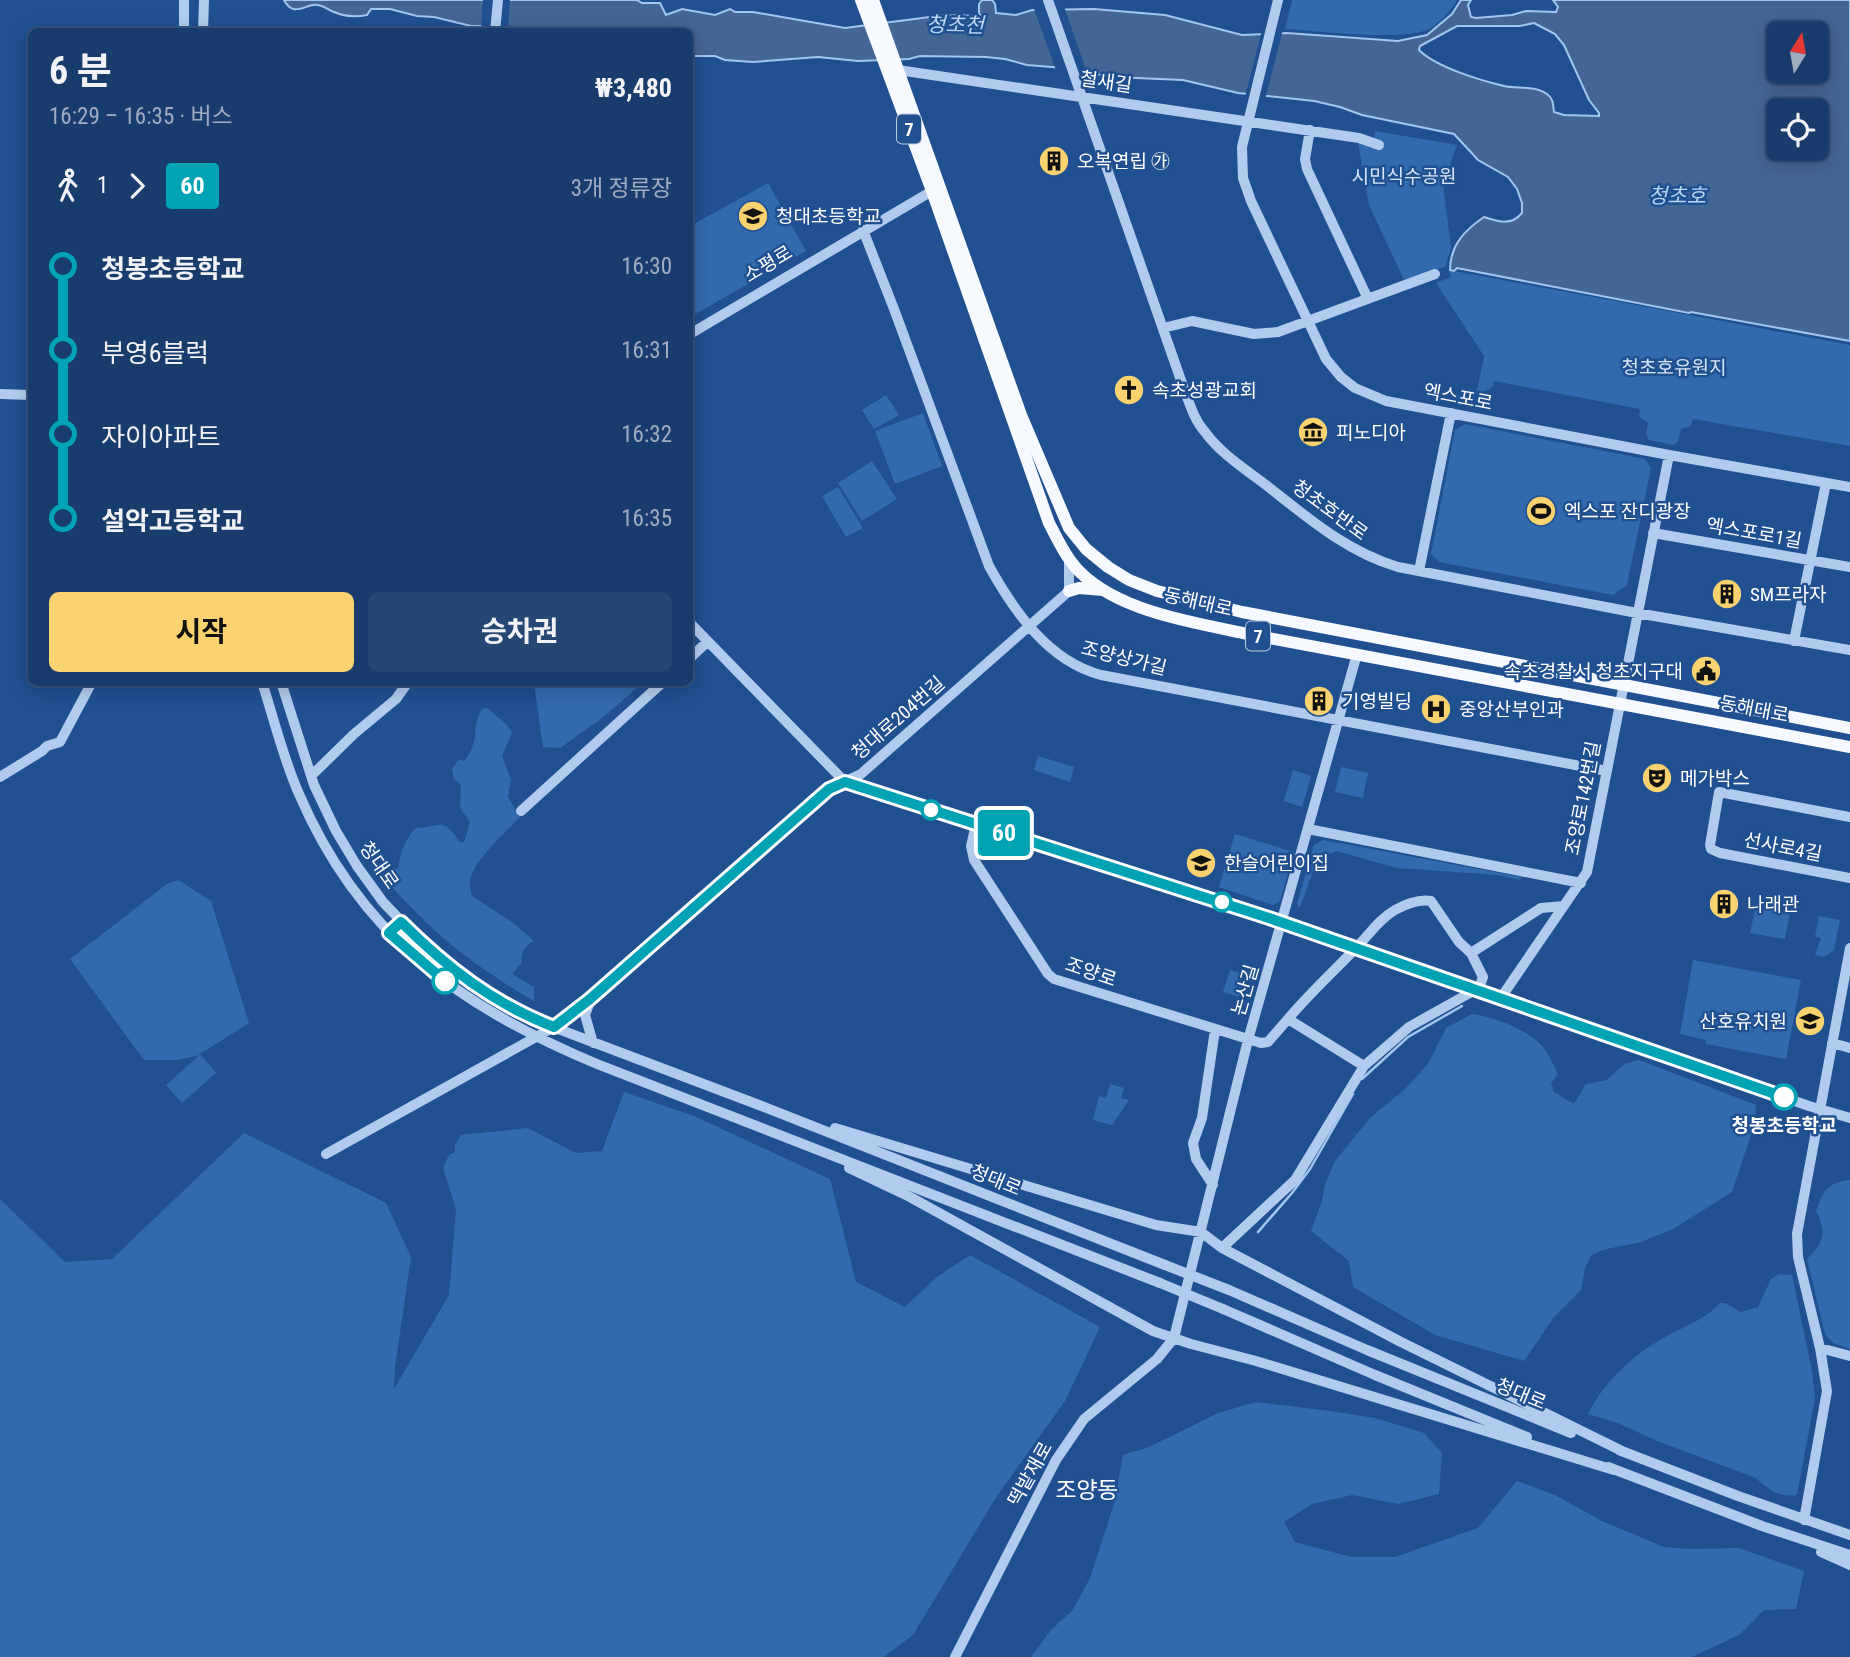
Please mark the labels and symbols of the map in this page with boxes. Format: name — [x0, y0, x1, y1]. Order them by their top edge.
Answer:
water label: 청초천 — [926, 12, 987, 38]
north arrow — [1766, 21, 1829, 84]
street label: 철새길 — [1078, 67, 1134, 97]
road number: 7 — [897, 114, 921, 144]
building icon: 오복연립 ㉮ — [1037, 144, 1071, 178]
place label: 오복연립 ㉮ — [1077, 150, 1170, 173]
park label: 시민식수공원 — [1352, 165, 1456, 188]
water label: 청초호 — [1648, 184, 1708, 208]
school or university icon: 청대초등학교 — [736, 199, 770, 233]
place label: 청대초등학교 — [776, 205, 881, 228]
street label: 소평로 — [740, 241, 796, 287]
park label: 청초호유원지 — [1622, 356, 1726, 379]
church icon: 속초성광교회 — [1112, 373, 1146, 407]
place label: 속초성광교회 — [1152, 379, 1257, 402]
street label: 엑스포로 — [1421, 379, 1495, 415]
museum icon: 피노디아 — [1296, 415, 1330, 449]
place label: 피노디아 — [1336, 421, 1406, 444]
street label: 청초호반로 — [1288, 475, 1372, 545]
sports icon: 엑스포 잔디광장 — [1524, 494, 1558, 528]
place label: 엑스포 잔디광장 — [1564, 500, 1691, 523]
street label: 엑스포로1길 — [1704, 513, 1804, 553]
building icon: SM프라자 — [1710, 577, 1744, 611]
street label: 동해대로 — [1161, 583, 1235, 621]
place label: SM프라자 — [1750, 583, 1827, 606]
road number: 7 — [1246, 622, 1270, 650]
street label: 조양상가길 — [1079, 636, 1169, 680]
public building icon: 속초경찰서 청초지구대 — [1689, 654, 1723, 688]
place label: 속초경찰서 청초지구대 — [1504, 660, 1683, 683]
street label: 청대로204번길 — [847, 671, 949, 765]
building icon: 기영빌딩 — [1302, 684, 1336, 718]
place label: 기영빌딩 — [1342, 690, 1412, 713]
street label: 동해대로 — [1717, 691, 1791, 727]
hospital icon: 중앙산부인과 — [1419, 692, 1453, 726]
place label: 중앙산부인과 — [1459, 698, 1564, 721]
street label: 조양로142번길 — [1561, 739, 1605, 857]
theatre icon: 메가박스 — [1640, 761, 1674, 795]
place label: 메가박스 — [1680, 767, 1750, 790]
unlabelled marker — [921, 800, 941, 820]
line badge: 60 — [972, 810, 1036, 856]
street label: 선사로4길 — [1742, 828, 1824, 866]
street label: 청대로 — [355, 837, 403, 893]
school or university icon: 한슬어린이집 — [1184, 846, 1218, 880]
place label: 한슬어린이집 — [1224, 852, 1329, 875]
building icon: 나래관 — [1707, 887, 1741, 921]
unlabelled marker — [1212, 892, 1232, 912]
place label: 나래관 — [1747, 893, 1799, 916]
street label: 조양로 — [1062, 953, 1120, 991]
street label: 논산길 — [1227, 962, 1263, 1018]
unlabelled marker — [432, 968, 458, 994]
school or university icon: 산호유치원 — [1793, 1004, 1827, 1038]
place label: 산호유치원 — [1700, 1010, 1787, 1033]
marker: 청봉초등학교 — [1771, 1084, 1797, 1110]
place label: 청봉초등학교 — [1732, 1114, 1836, 1137]
street label: 청대로 — [967, 1160, 1025, 1200]
street label: 청대로 — [1492, 1374, 1550, 1414]
street label: 떡밭재로 — [1003, 1438, 1057, 1510]
district label: 조양동 — [1055, 1477, 1119, 1504]

